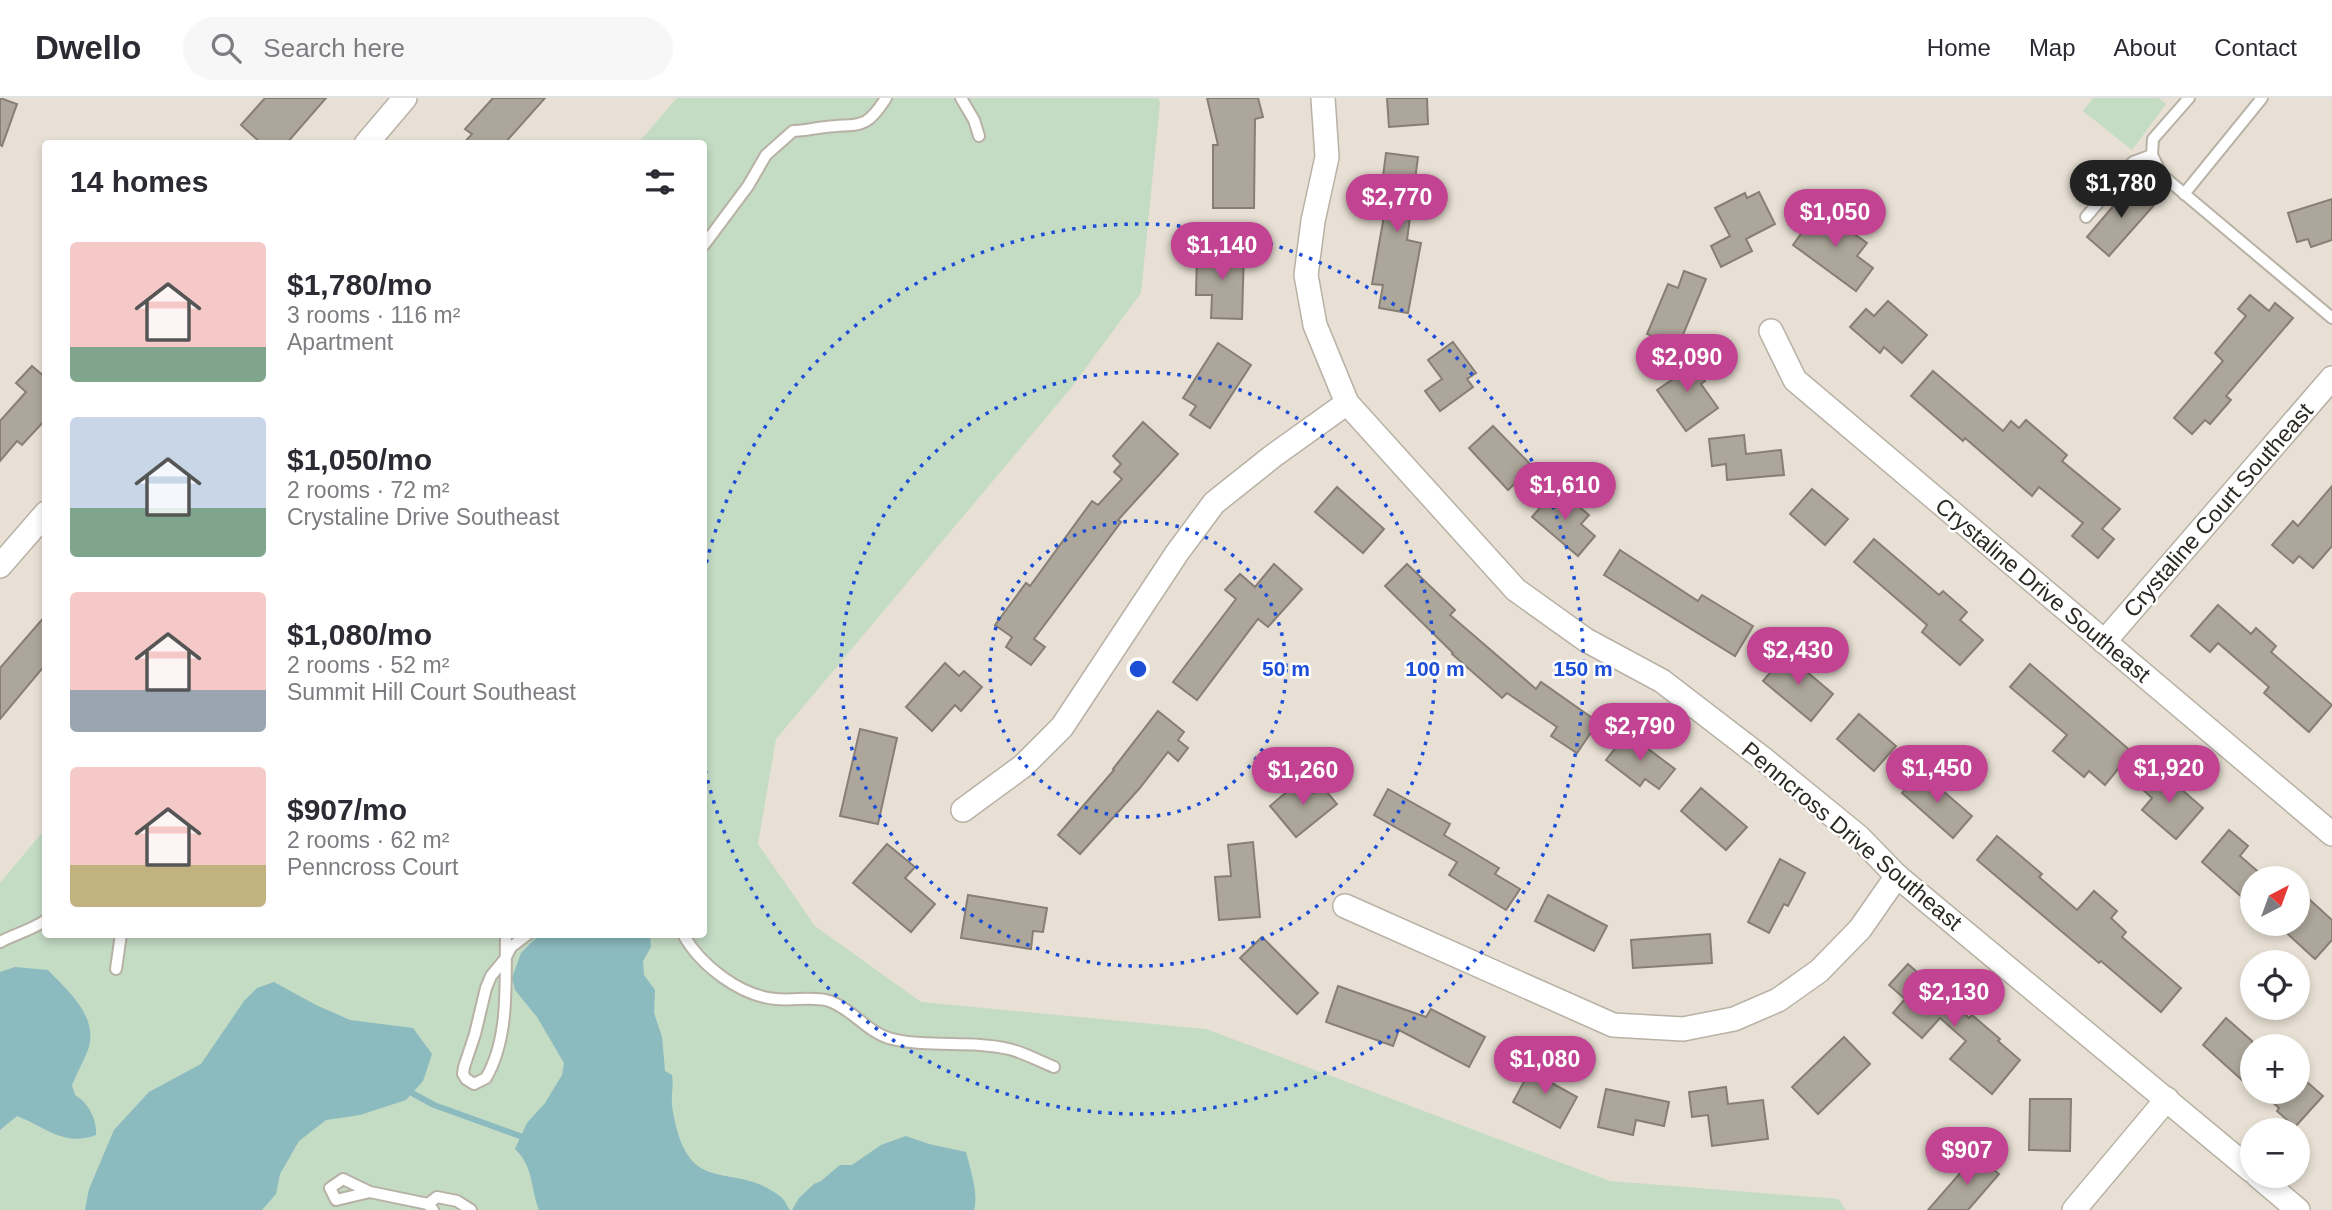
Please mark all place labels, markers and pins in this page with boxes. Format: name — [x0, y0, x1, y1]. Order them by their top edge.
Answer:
pin: $1,780 — [2064, 160, 2178, 220]
pin: $2,770 — [1340, 174, 1454, 234]
pin: $1,050 — [1778, 190, 1892, 249]
pin: $1,140 — [1165, 222, 1279, 282]
pin: $2,090 — [1630, 334, 1744, 394]
pin: $1,610 — [1508, 462, 1622, 522]
pin: $2,430 — [1741, 628, 1855, 687]
centre of rings — [1126, 657, 1150, 681]
pin: $2,790 — [1583, 704, 1697, 763]
pin: $1,450 — [1880, 746, 1994, 805]
pin: $1,920 — [2112, 746, 2226, 805]
pin: $1,260 — [1246, 748, 1360, 807]
pin: $2,130 — [1897, 970, 2011, 1029]
pin: $1,080 — [1488, 1037, 1602, 1096]
pin: $907 — [1926, 1128, 2008, 1187]

